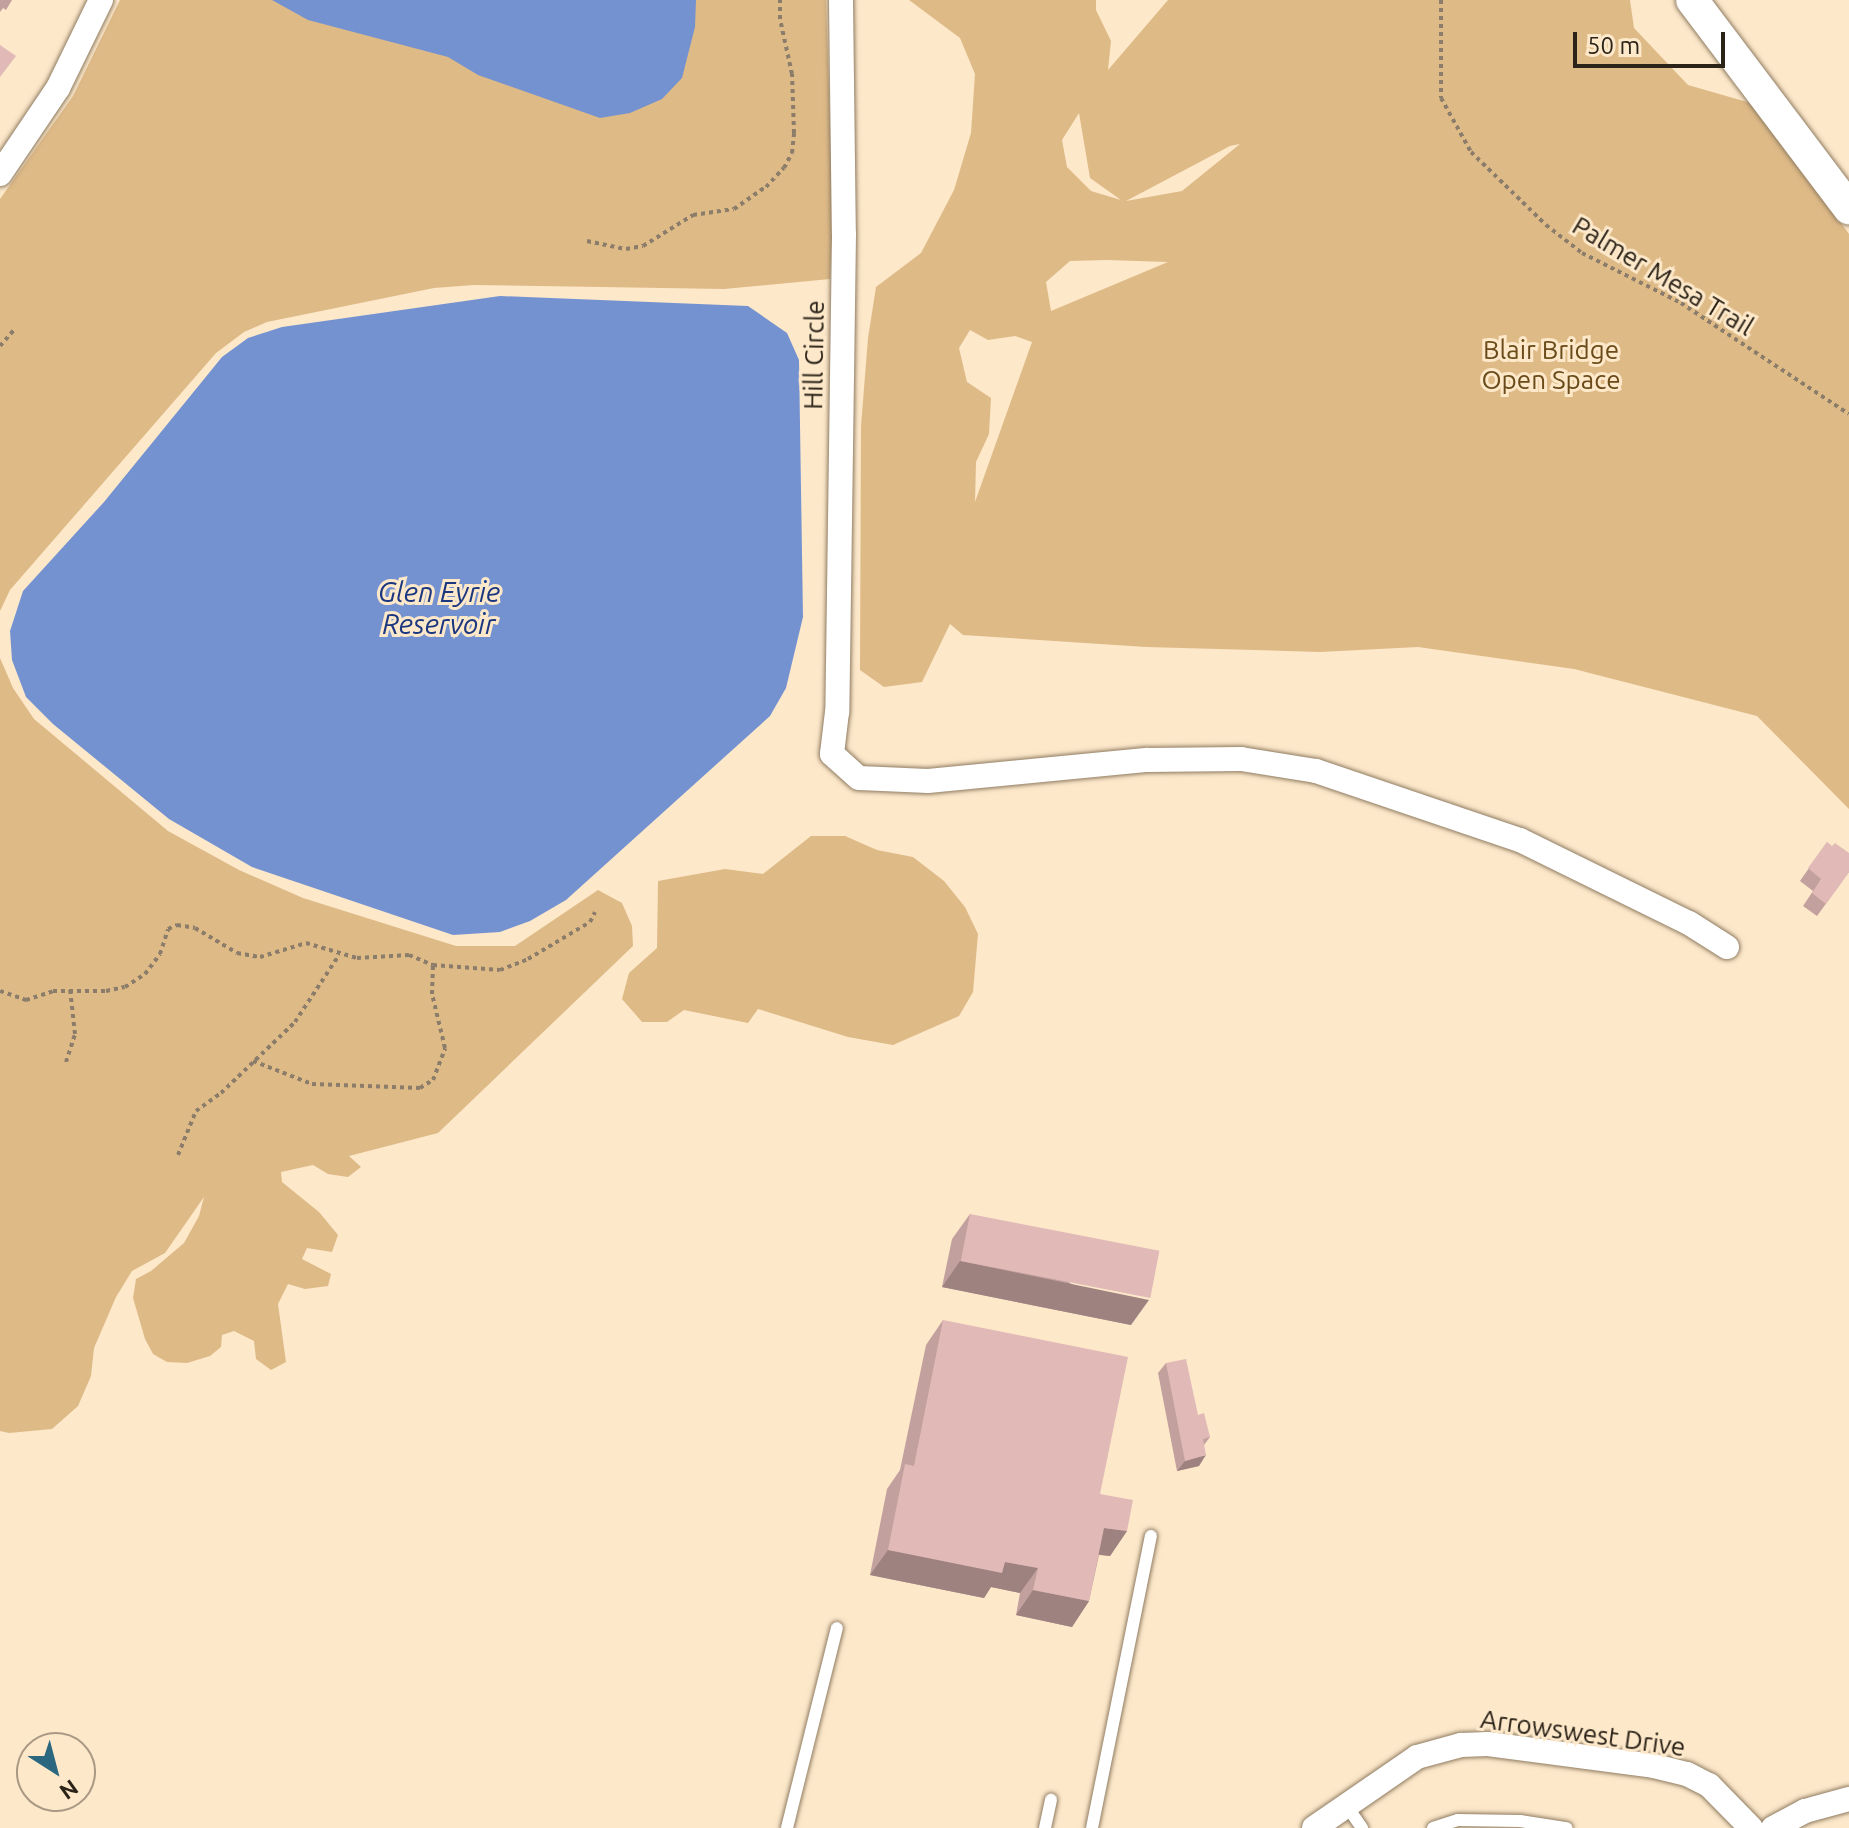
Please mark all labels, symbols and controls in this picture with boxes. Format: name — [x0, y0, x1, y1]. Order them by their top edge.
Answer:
scale bar — [1577, 16, 1729, 66]
text: 50 m — [1587, 32, 1640, 59]
street label: Palmer Mesa Trail — [1567, 210, 1759, 342]
street label: Hill Circle — [797, 300, 831, 410]
park label: Blair Bridge Open Space — [1481, 334, 1621, 396]
water label: Glen Eyrie Reservoir — [378, 575, 500, 641]
street label: Arrowswest Drive — [1479, 1703, 1687, 1763]
north arrow — [16, 1732, 96, 1812]
text: N — [55, 1775, 83, 1805]

